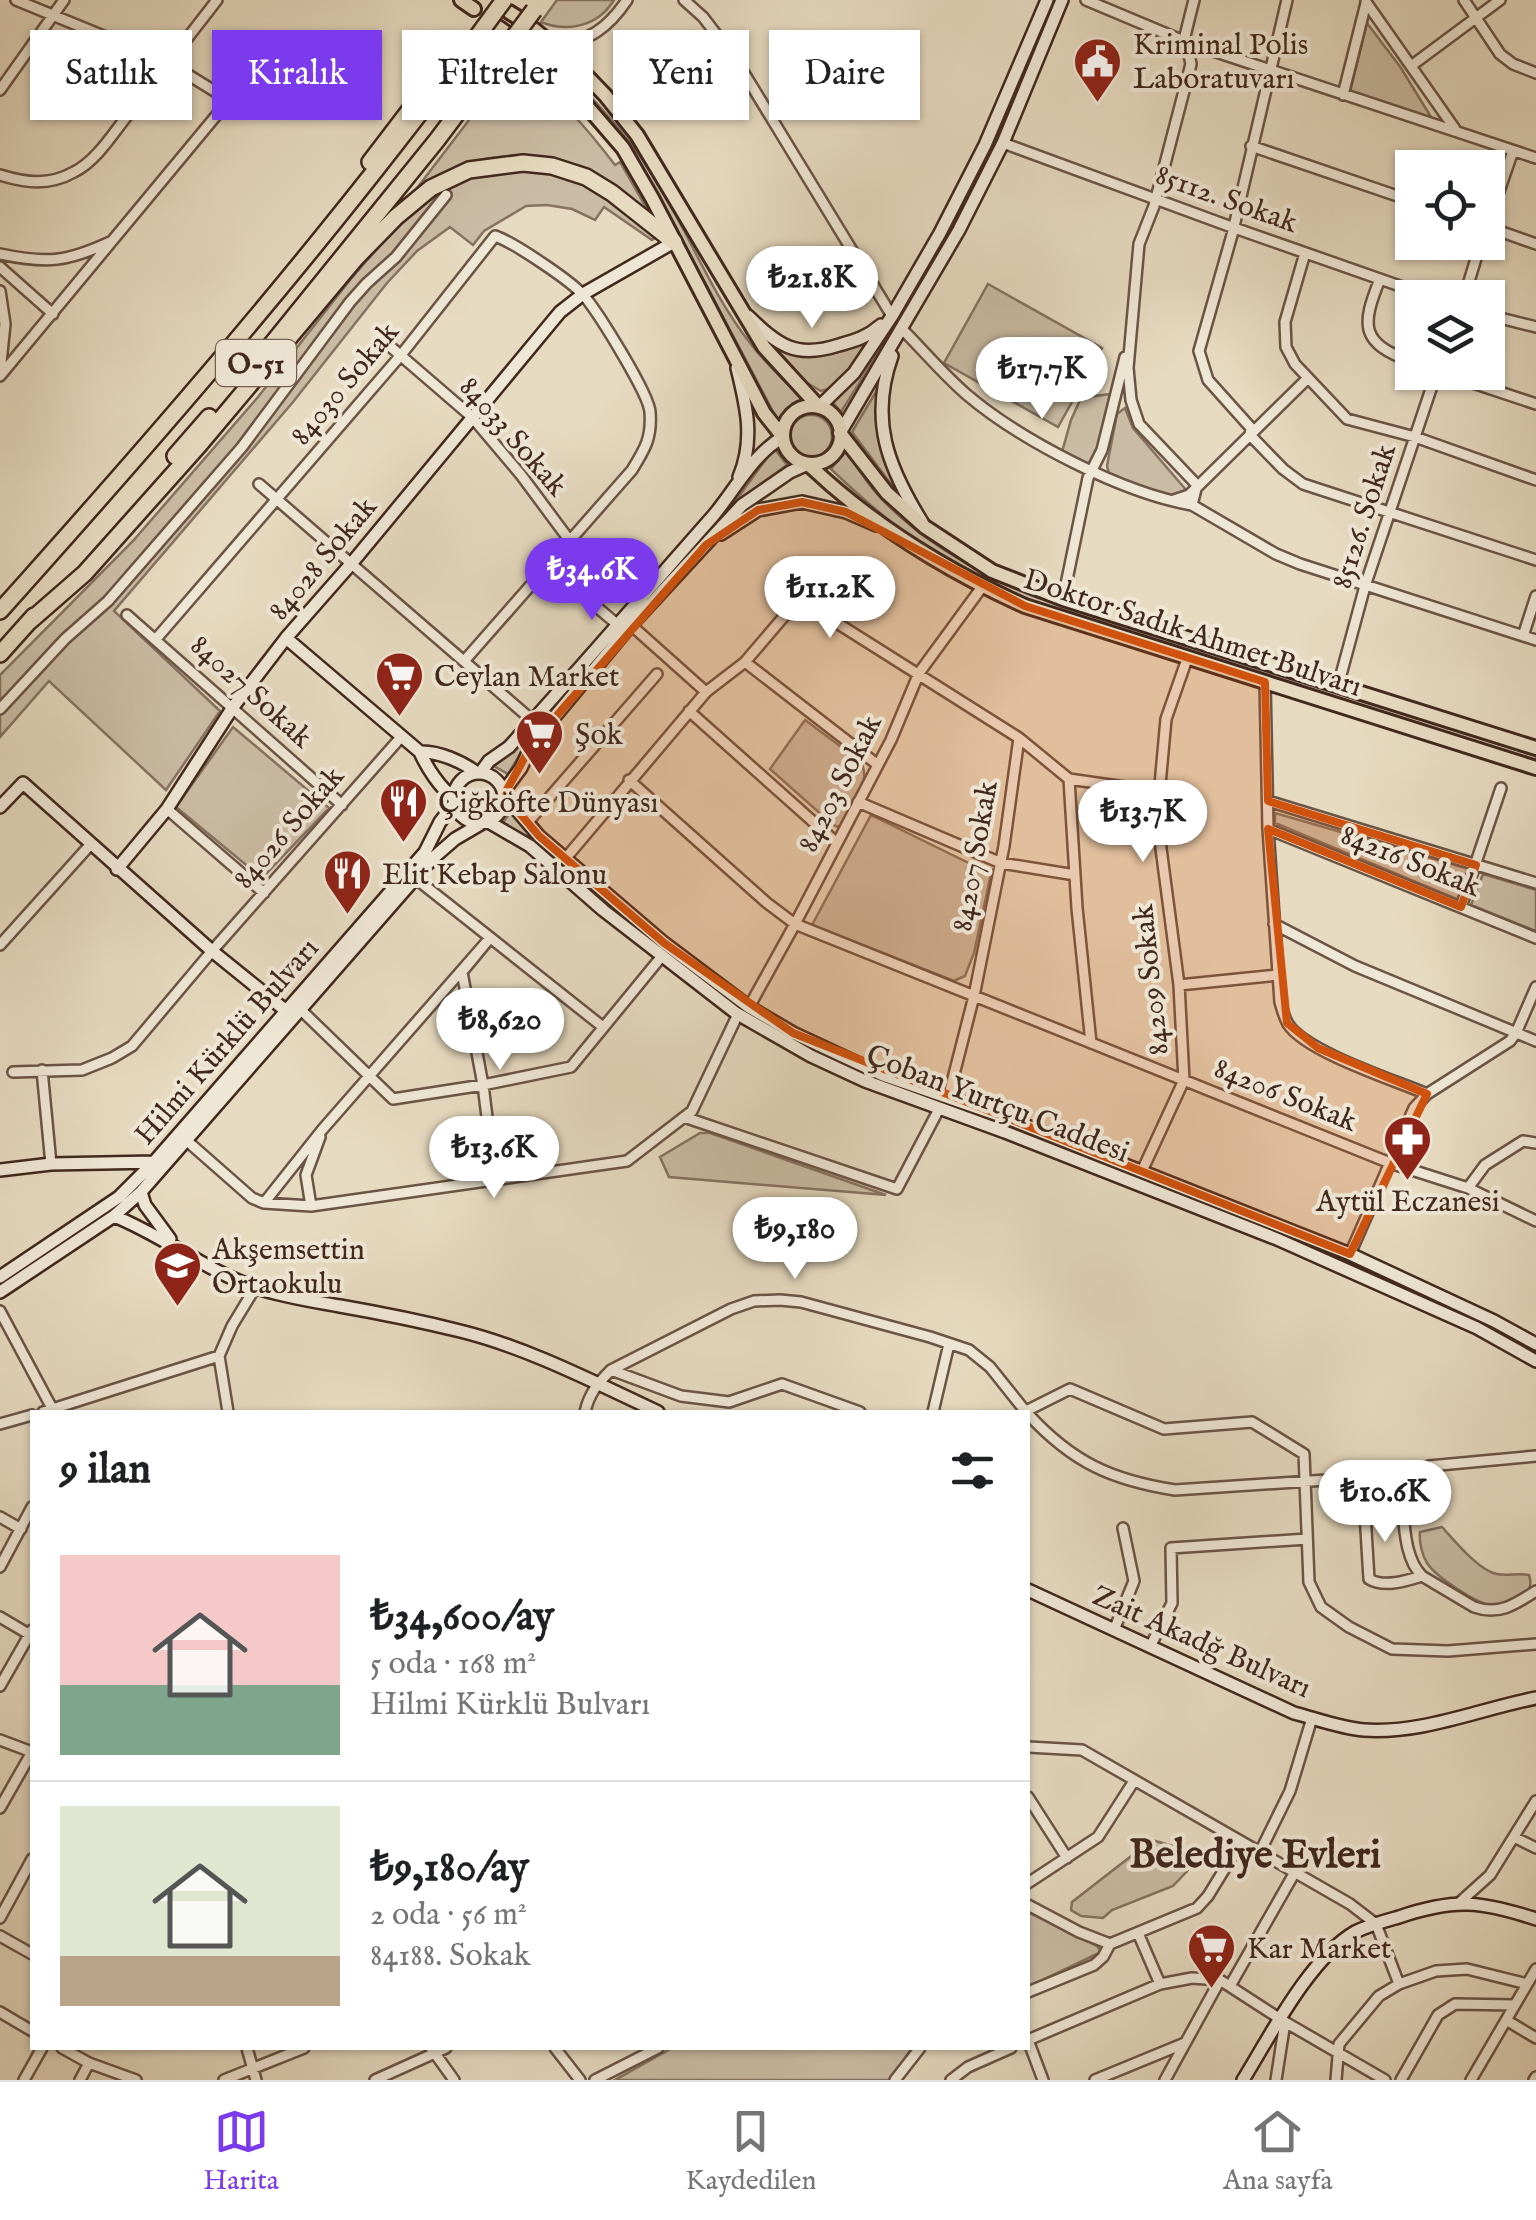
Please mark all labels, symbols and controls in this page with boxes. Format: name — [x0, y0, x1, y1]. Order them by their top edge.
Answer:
place label: Kriminal Polis Laboratuvarı — [1133, 27, 1308, 99]
chip: Satılık — [30, 30, 192, 120]
chip: Kiralık — [212, 30, 382, 120]
chip: Filtreler — [402, 30, 593, 120]
chip: Yeni — [613, 30, 749, 120]
chip: Daire — [769, 30, 920, 120]
public building icon: Kriminal Polis Laboratuvarı — [1072, 35, 1124, 103]
map controls — [1395, 150, 1505, 390]
button: locate — [1395, 150, 1505, 260]
street label: 85112. Sokak — [1150, 157, 1303, 243]
pin: ₺21.8K — [731, 246, 893, 331]
text: ₺21.8K — [768, 258, 856, 299]
button: layers — [1395, 280, 1505, 390]
street label: 84030 Sokak — [283, 314, 409, 454]
pin: ₺17.7K — [961, 337, 1123, 422]
road number: O-51 — [216, 340, 296, 386]
text: ₺17.7K — [998, 349, 1086, 390]
street label: 84033 Sokak — [450, 369, 576, 506]
street label: 85126. Sokak — [1324, 439, 1406, 594]
street label: 84028 Sokak — [261, 489, 387, 629]
pin: ₺34.6K — [511, 538, 673, 623]
text: ₺34.6K — [547, 550, 637, 591]
pin: ₺11.2K — [749, 556, 911, 641]
street label: Doktor Sadık Ahmet Bulvarı — [1018, 561, 1366, 707]
text: ₺11.2K — [786, 568, 874, 609]
street label: 84027 Sokak — [181, 628, 321, 758]
supermarket icon: Ceylan Market — [373, 650, 425, 718]
place label: Ceylan Market — [434, 659, 619, 697]
supermarket icon: Şok — [514, 708, 566, 776]
street label: 84203 Sokak — [790, 708, 892, 859]
place label: Şok — [575, 717, 623, 755]
street label: 84026 Sokak — [226, 758, 354, 898]
restaurant icon: Çiğköfte Dünyası — [377, 776, 429, 844]
street label: 84207 Sokak — [944, 777, 1008, 935]
pin: ₺13.7K — [1062, 780, 1224, 865]
place label: Çiğköfte Dünyası — [438, 785, 659, 823]
text: ₺13.7K — [1100, 792, 1186, 833]
street label: 84216 Sokak — [1335, 817, 1487, 907]
restaurant icon: Elit Kebap Salonu — [321, 848, 373, 916]
place label: Elit Kebap Salonu — [382, 857, 607, 895]
street label: 84209 Sokak — [1125, 902, 1179, 1057]
street label: Hilmi Kürklü Bulvarı — [127, 931, 328, 1154]
pin: ₺8,620 — [419, 988, 581, 1073]
text: ₺8,620 — [458, 1000, 542, 1041]
street label: Çoban Yurtçu Caddesi — [860, 1037, 1134, 1173]
street label: 84206 Sokak — [1208, 1050, 1363, 1142]
pharmacy icon: Aytül Eczanesi — [1382, 1114, 1434, 1182]
pin: ₺13.6K — [413, 1116, 575, 1201]
text: ₺13.6K — [451, 1128, 537, 1169]
place label: Aytül Eczanesi — [1315, 1184, 1500, 1222]
pin: ₺9,180 — [714, 1197, 876, 1282]
text: ₺9,180 — [755, 1209, 835, 1250]
place label: Akşemsettin Ortaokulu — [211, 1232, 365, 1304]
school or university icon: Akşemsettin Ortaokulu — [151, 1240, 203, 1308]
icon: filters — [945, 1443, 1000, 1498]
text: 9 ilan — [60, 1444, 151, 1497]
pin: ₺10.6K — [1304, 1460, 1466, 1545]
text: ₺10.6K — [1340, 1472, 1430, 1513]
street label: Zait Akadğ Bulvarı — [1086, 1578, 1316, 1708]
text: ₺34,600/ay — [370, 1591, 554, 1644]
icon: home — [140, 1595, 260, 1715]
text: 5 oda · 168 m² — [370, 1644, 536, 1685]
text: Hilmi Kürklü Bulvarı — [370, 1685, 650, 1726]
district label: Belediye Evleri — [1129, 1831, 1381, 1882]
text: ₺9,180/ay — [370, 1842, 529, 1895]
icon: home — [140, 1846, 260, 1966]
text: 2 oda · 56 m² — [370, 1895, 527, 1936]
supermarket icon: Kar Market — [1186, 1922, 1238, 1990]
place label: Kar Market — [1247, 1931, 1391, 1969]
text: 84188. Sokak — [370, 1936, 531, 1977]
tab: Harita — [203, 2104, 279, 2199]
tab: Kaydedilen — [686, 2104, 816, 2199]
tab: Ana sayfa — [1223, 2104, 1333, 2199]

